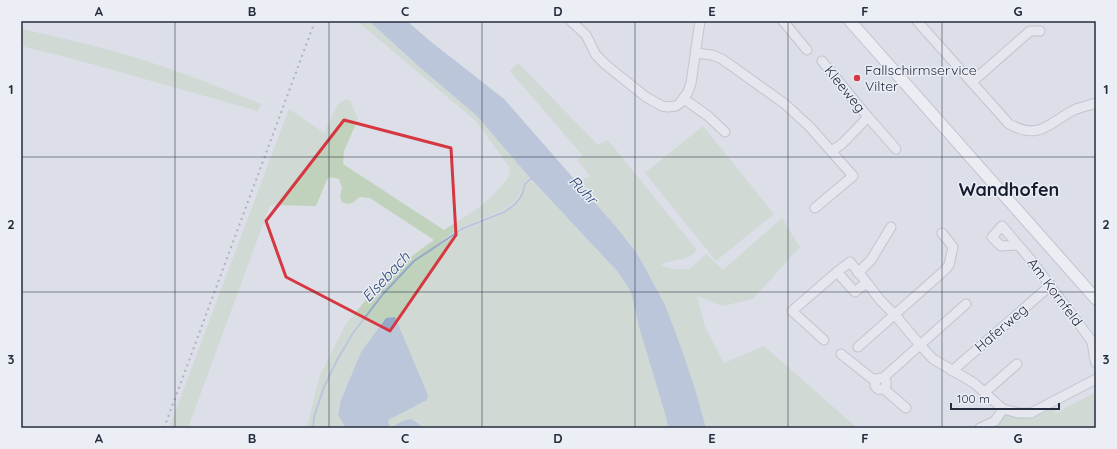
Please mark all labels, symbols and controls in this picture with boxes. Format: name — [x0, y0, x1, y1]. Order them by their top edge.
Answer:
text: A — [95, 3, 104, 19]
text: B — [248, 3, 256, 19]
text: C — [401, 3, 409, 19]
text: D — [553, 3, 563, 19]
text: E — [708, 3, 716, 19]
text: F — [861, 3, 869, 19]
text: G — [1013, 3, 1023, 19]
place label: Fallschirmservice Vilter — [865, 61, 977, 95]
street label: Kleeweg — [821, 62, 869, 116]
marker: Fallschirmservice Vilter — [852, 73, 862, 83]
text: 1 — [8, 81, 14, 97]
text: 1 — [1103, 81, 1109, 97]
water label: Ruhr — [565, 171, 603, 210]
district label: Wandhofen — [959, 178, 1059, 201]
text: 2 — [7, 216, 15, 232]
text: 2 — [1102, 216, 1110, 232]
water label: Elsebach — [358, 247, 414, 306]
street label: Am Kornfeld — [1024, 254, 1086, 330]
street label: Haferweg — [971, 300, 1031, 356]
text: 3 — [8, 351, 15, 367]
text: 3 — [1103, 351, 1110, 367]
scale bar — [951, 385, 1059, 411]
text: 100 m — [957, 391, 990, 406]
text: A — [95, 430, 104, 446]
text: B — [248, 430, 256, 446]
text: C — [401, 430, 409, 446]
text: D — [553, 430, 563, 446]
text: E — [708, 430, 716, 446]
text: F — [861, 430, 869, 446]
text: G — [1013, 430, 1023, 446]

